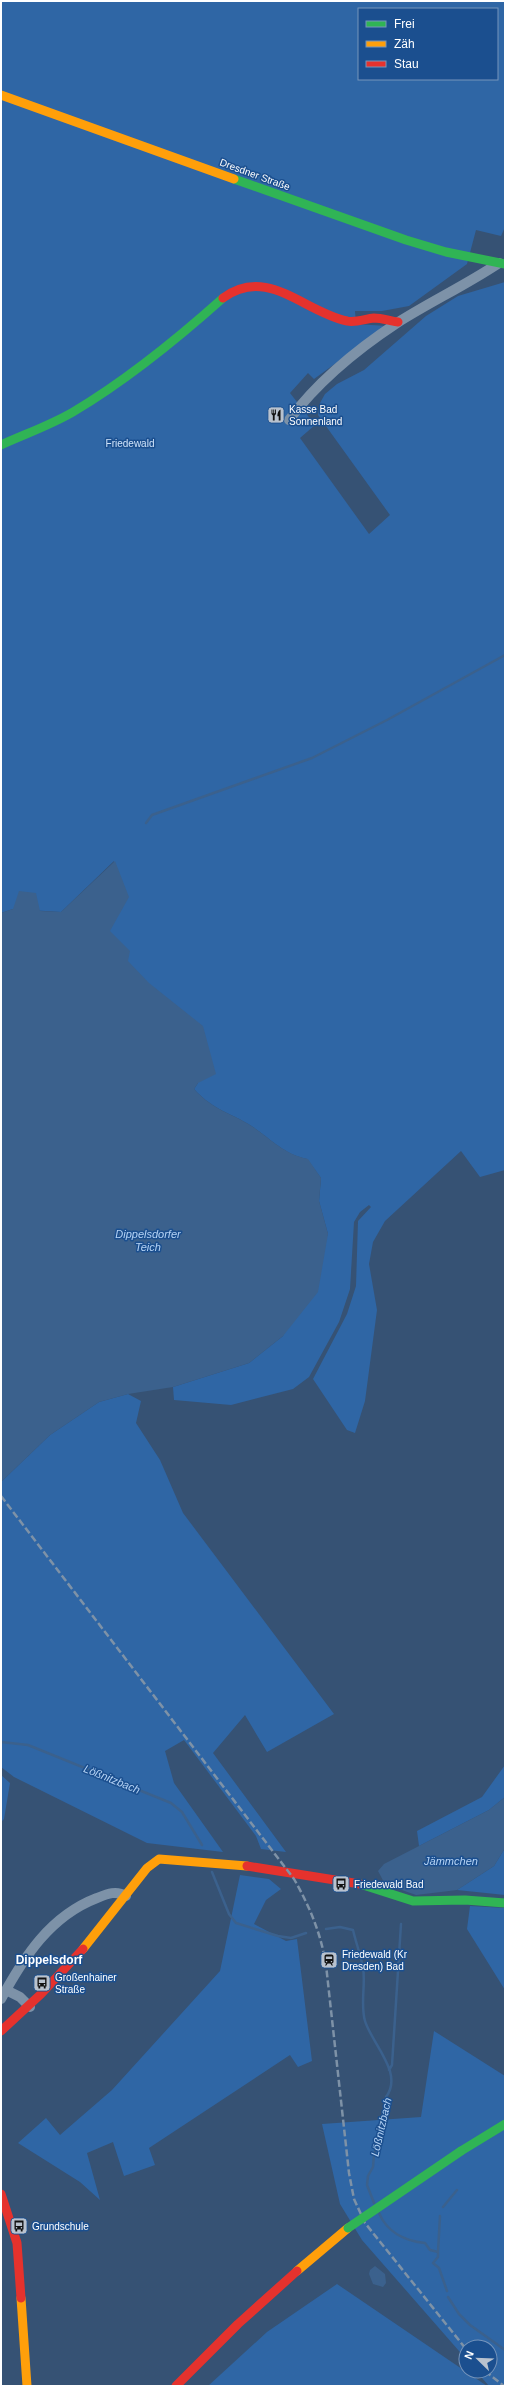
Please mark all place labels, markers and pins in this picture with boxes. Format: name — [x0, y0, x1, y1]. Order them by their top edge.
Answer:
place label: Kasse Bad Sonnenland — [289, 404, 342, 427]
restaurant icon: Kasse Bad Sonnenland — [266, 405, 286, 425]
bus stop icon: Friedewald Bad — [331, 1874, 351, 1894]
place label: Friedewald Bad — [354, 1879, 423, 1890]
place label: Friedewald (Kr Dresden) Bad — [342, 1949, 408, 1972]
station icon: Friedewald (Kr Dresden) Bad — [319, 1950, 339, 1970]
place label: Großenhainer Straße — [55, 1972, 117, 1995]
bus stop icon: Großenhainer Straße — [32, 1973, 52, 1993]
bus stop icon: Grundschule — [9, 2216, 29, 2236]
place label: Grundschule — [32, 2221, 89, 2232]

